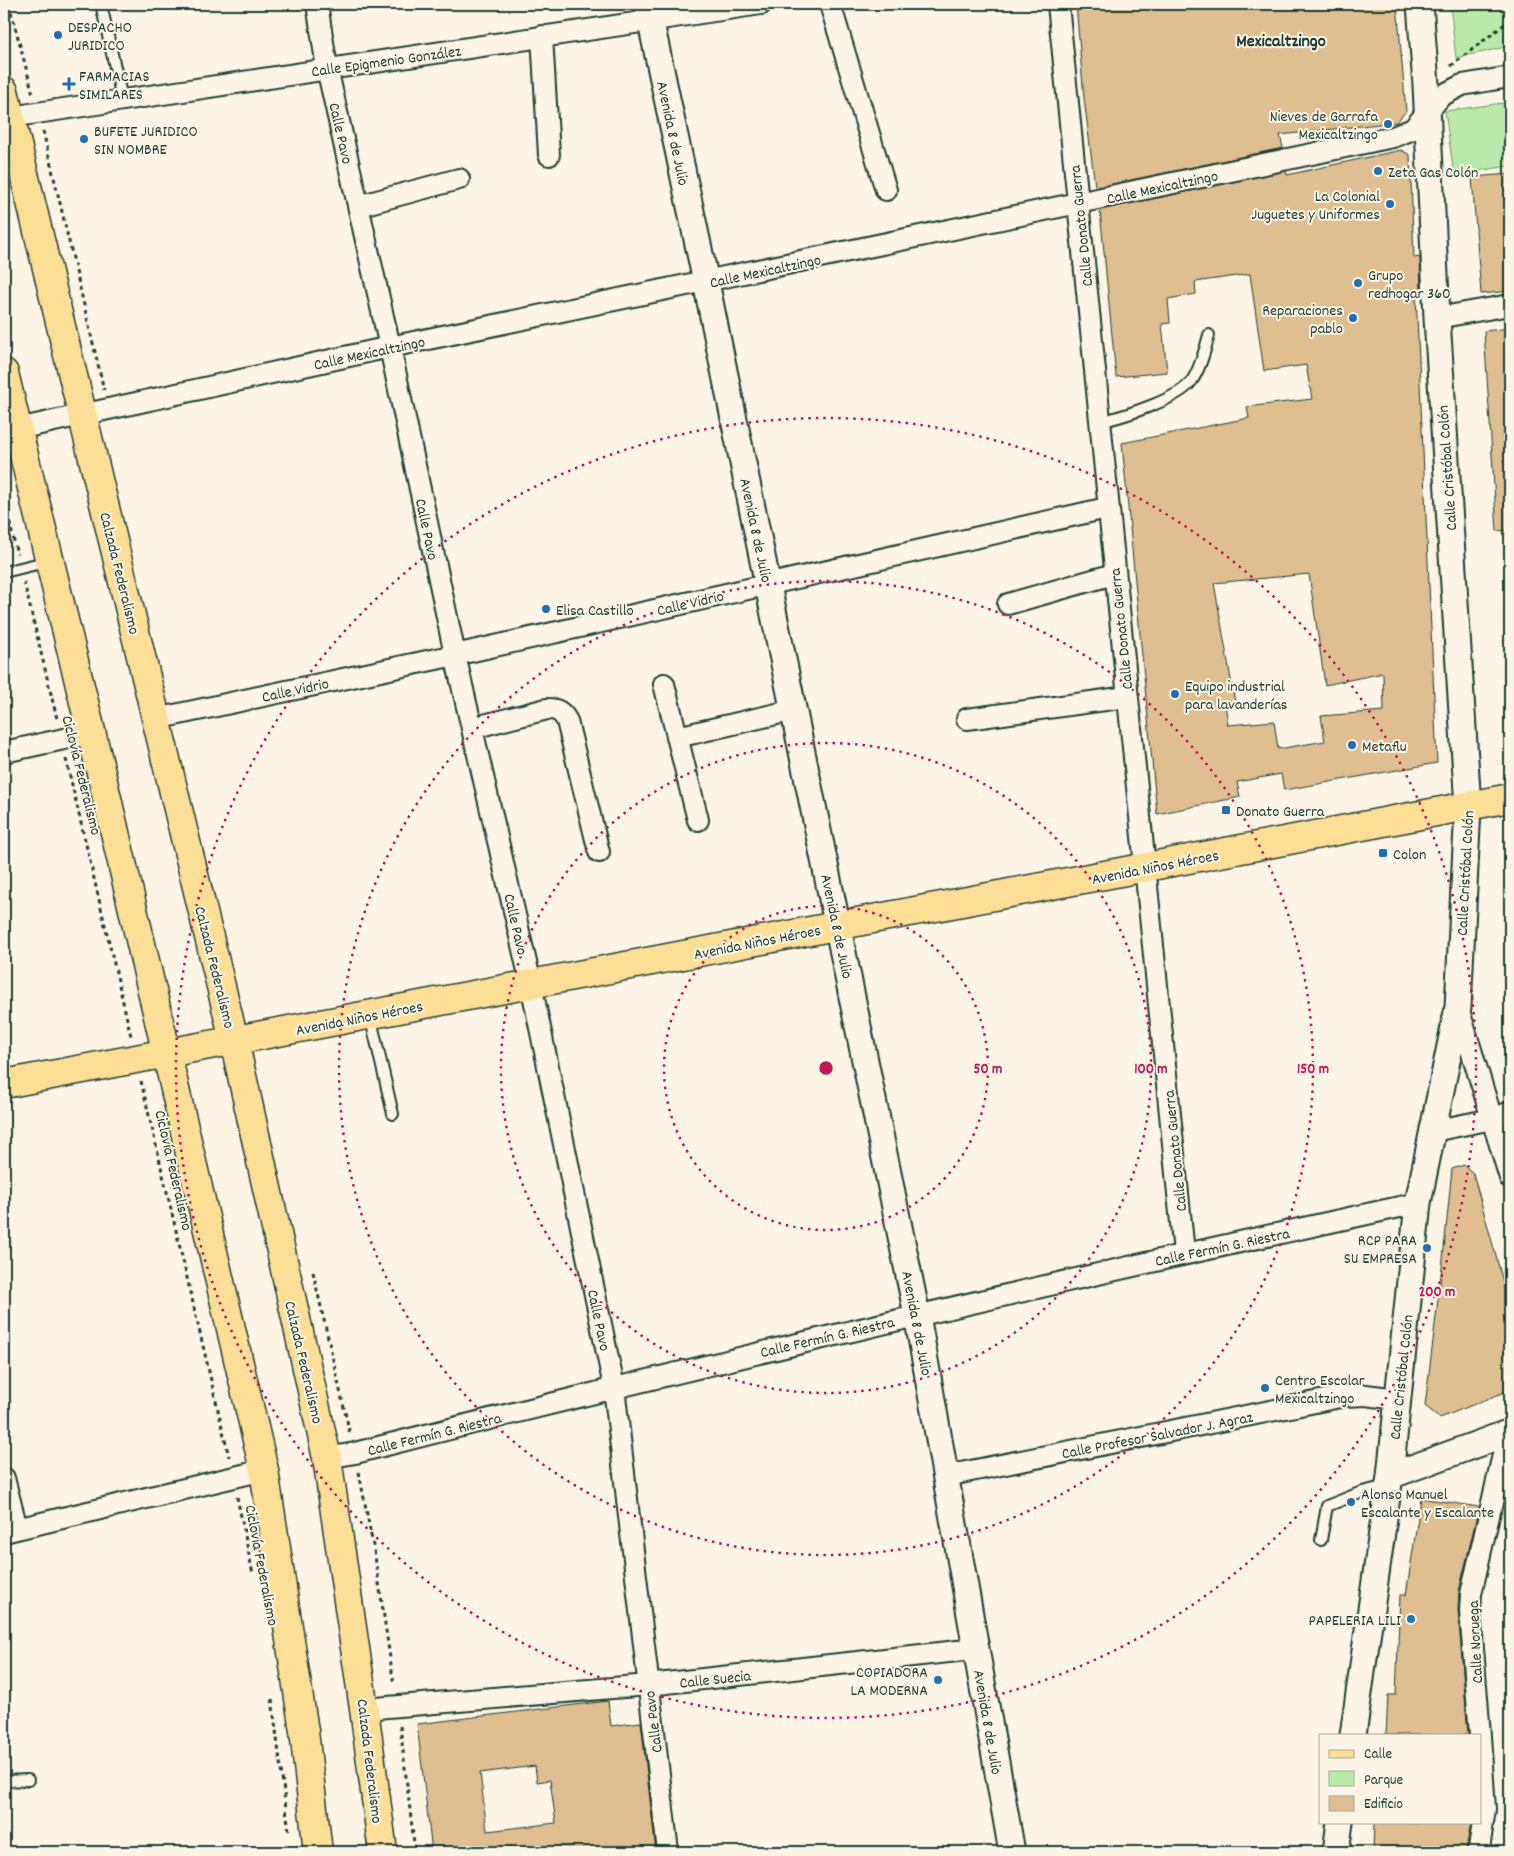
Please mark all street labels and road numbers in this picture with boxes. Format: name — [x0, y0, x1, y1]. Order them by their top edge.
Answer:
street label: Calle Epigmenio González — [310, 41, 463, 84]
street label: Avenida 8 de Julio — [649, 79, 694, 188]
street label: Calle Pavo — [321, 101, 358, 166]
street label: Calle Donato Guerra — [1065, 163, 1100, 288]
street label: Calle Mexicaltzingo — [1105, 165, 1220, 211]
street label: Calle Mexicaltzingo — [708, 249, 823, 295]
street label: Calle Mexicaltzingo — [312, 331, 427, 377]
street label: Calle Cristóbal Colón — [1433, 404, 1464, 531]
street label: Avenida 8 de Julio — [732, 476, 777, 585]
street label: Calle Pavo — [408, 497, 443, 562]
street label: Calzada Federalismo — [92, 510, 145, 637]
street label: Calle Donato Guerra — [1105, 566, 1140, 691]
street label: Calle Vidrio — [655, 586, 726, 623]
street label: Calle Vidrio — [260, 673, 331, 710]
street label: Ciclovía Federalismo — [55, 713, 107, 838]
street label: Calle Cristóbal Colón — [1452, 810, 1481, 936]
street label: Avenida Niños Héroes — [1090, 845, 1221, 892]
street label: Avenida 8 de Julio — [813, 872, 858, 981]
street label: Calle Pavo — [496, 892, 533, 957]
street label: Calzada Federalismo — [187, 904, 240, 1031]
street label: Avenida Niños Héroes — [692, 920, 823, 967]
street label: Avenida Niños Héroes — [294, 996, 425, 1043]
street label: Calle Donato Guerra — [1159, 1088, 1194, 1213]
street label: Ciclovía Federalismo — [148, 1108, 198, 1233]
street label: Calle Fermín G. Riestra — [1153, 1223, 1292, 1274]
street label: Avenida 8 de Julio — [894, 1269, 937, 1378]
street label: Calle Pavo — [580, 1288, 615, 1353]
street label: Calzada Federalismo — [277, 1299, 328, 1426]
street label: Calle Fermín G. Riestra — [758, 1312, 897, 1365]
street label: Calle Cristóbal Colón — [1384, 1314, 1420, 1441]
street label: Calle Profesor Salvador J. Agraz — [1060, 1407, 1255, 1466]
street label: Calle Fermín G. Riestra — [365, 1408, 504, 1463]
street label: Ciclovía Federalismo — [238, 1503, 284, 1628]
street label: Calle Noruega — [1463, 1599, 1490, 1684]
street label: Calle Suecia — [678, 1665, 753, 1696]
street label: Avenida 8 de Julio — [966, 1668, 1007, 1777]
street label: Calle Pavo — [639, 1689, 670, 1754]
street label: Calzada Federalismo — [349, 1698, 388, 1825]

